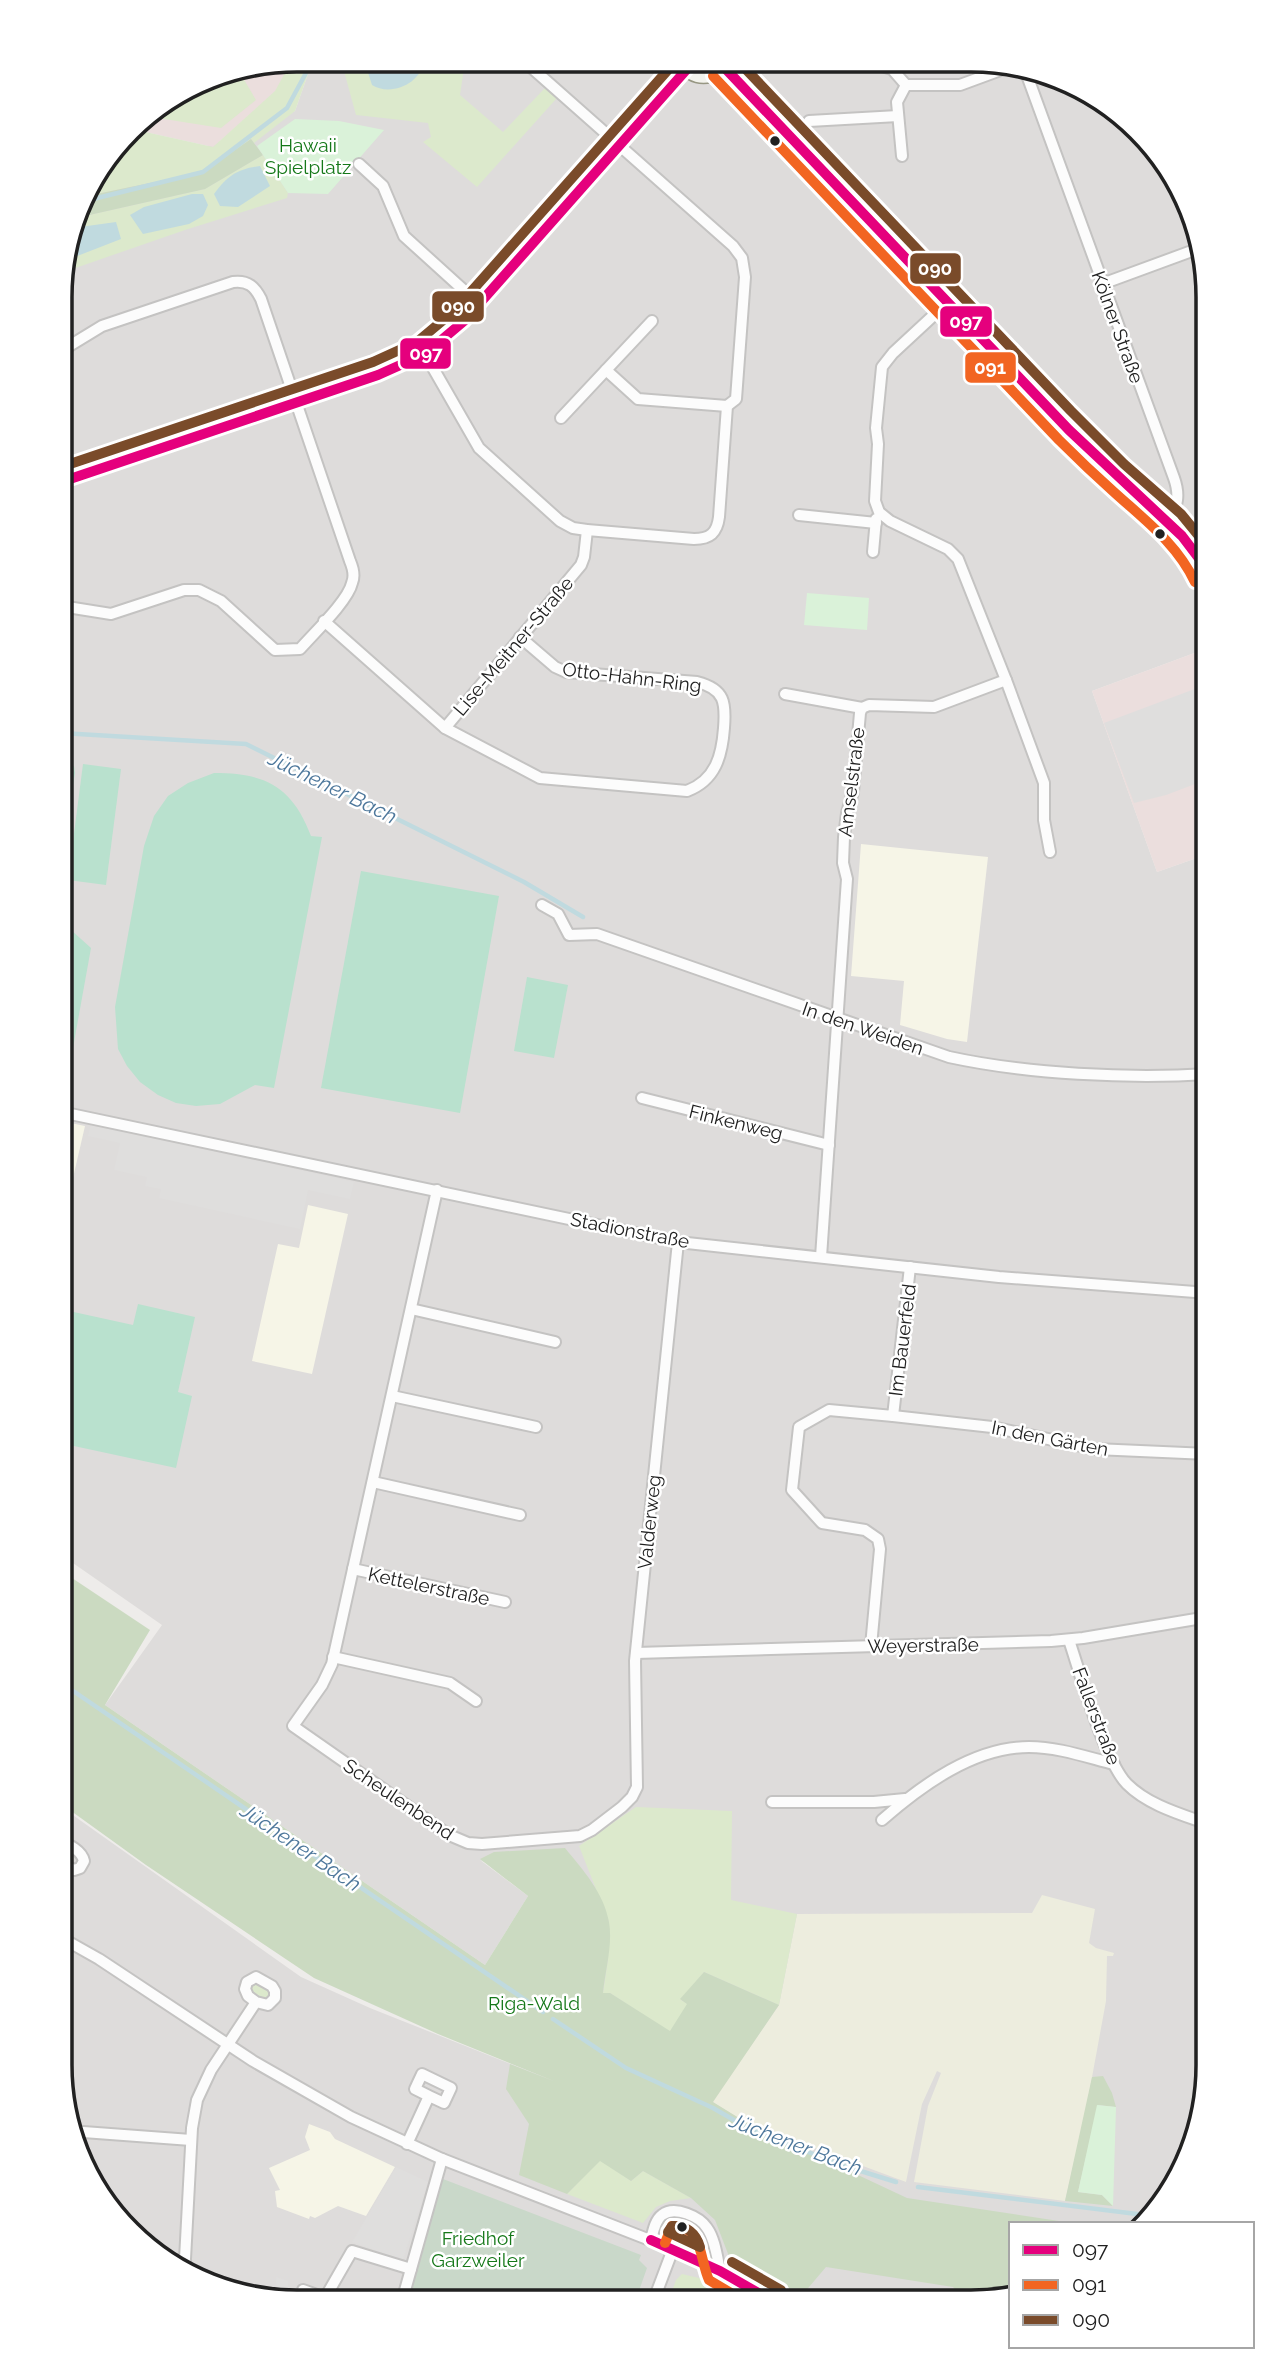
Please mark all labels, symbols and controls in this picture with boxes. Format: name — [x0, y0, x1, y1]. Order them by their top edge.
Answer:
park label: Hawaii Spielplatz — [265, 134, 351, 178]
unlabelled marker — [768, 134, 782, 148]
line badge: 090 — [909, 252, 962, 285]
text: 090 — [918, 257, 952, 279]
street label: Kölner Straße — [1088, 268, 1148, 386]
line badge: 090 — [431, 290, 485, 323]
text: 090 — [441, 295, 475, 317]
line badge: 097 — [939, 305, 993, 338]
text: 097 — [949, 310, 983, 332]
line badge: 097 — [399, 337, 452, 370]
text: 097 — [409, 342, 443, 364]
line badge: 091 — [964, 351, 1017, 384]
text: 091 — [974, 356, 1006, 378]
unlabelled marker — [1153, 527, 1167, 541]
street label: Lise-Meitner-Straße — [449, 572, 577, 720]
street label: Otto-Hahn-Ring — [561, 658, 703, 696]
street label: Amselstraße — [833, 726, 869, 838]
water label: Jüchener Bach — [264, 745, 401, 829]
street label: In den Weiden — [799, 997, 927, 1059]
street label: Finkenweg — [687, 1100, 785, 1144]
street label: Stadionstraße — [569, 1208, 691, 1252]
street label: Im Bauerfeld — [884, 1282, 920, 1398]
street label: In den Gärten — [990, 1416, 1110, 1460]
street label: Valderweg — [633, 1474, 665, 1570]
street label: Kettelerstraße — [366, 1562, 492, 1610]
street label: Weyerstraße — [867, 1633, 979, 1657]
street label: Fallerstraße — [1068, 1664, 1126, 1768]
street label: Scheulenbend — [340, 1754, 458, 1844]
water label: Jüchener Bach — [235, 1797, 366, 1896]
park label: Riga-Wald — [488, 1992, 580, 2014]
water label: Jüchener Bach — [725, 2107, 866, 2181]
unlabelled marker — [675, 2220, 689, 2234]
legend — [1009, 2222, 1254, 2348]
park label: Friedhof Garzweiler — [431, 2227, 525, 2271]
text: 097 — [1072, 2237, 1109, 2262]
text: 091 — [1072, 2272, 1106, 2297]
text: 090 — [1072, 2307, 1110, 2332]

